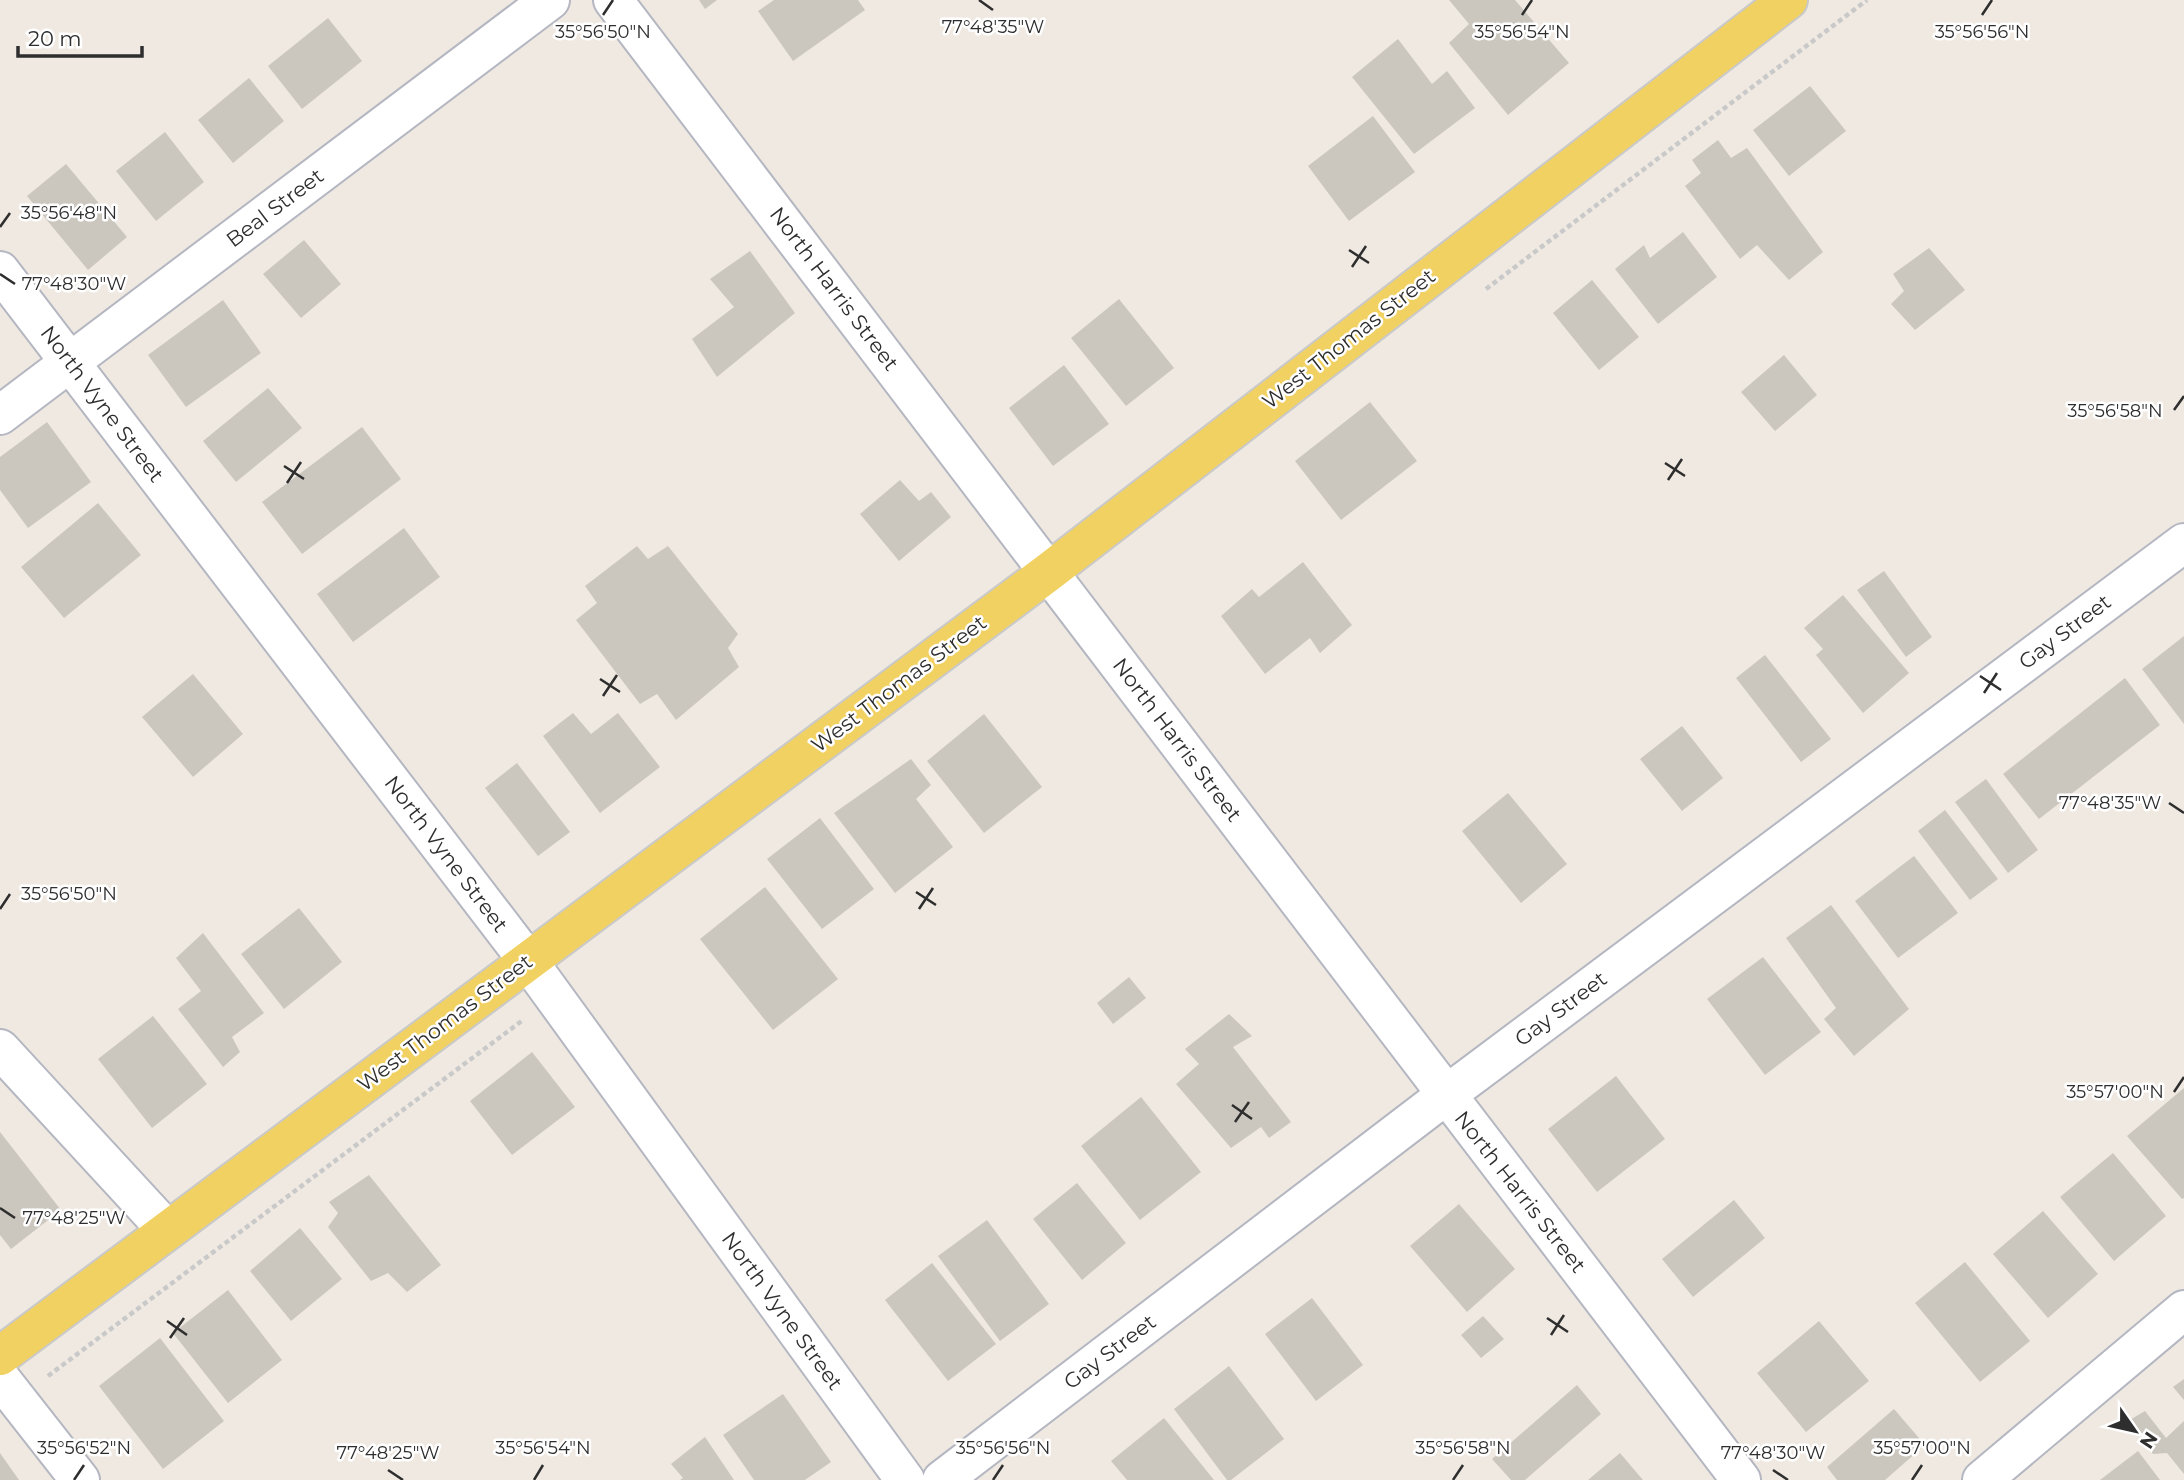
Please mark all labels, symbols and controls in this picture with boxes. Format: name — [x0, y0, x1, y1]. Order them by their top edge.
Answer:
scale bar — [18, 14, 142, 58]
text: 77°48'35"W — [942, 16, 1044, 38]
text: 35°56'50"N — [555, 21, 651, 43]
text: 35°56'54"N — [1474, 21, 1570, 43]
text: 35°56'56"N — [1935, 21, 2029, 43]
text: 20 m — [28, 26, 82, 51]
street label: Beal Street — [221, 163, 328, 252]
text: 35°56'48"N — [21, 202, 117, 224]
street label: North Harris Street — [765, 202, 904, 375]
street label: West Thomas Street — [1257, 263, 1440, 414]
text: 77°48'30"W — [22, 273, 126, 295]
street label: North Vyne Street — [36, 321, 169, 487]
text: 35°56'58"N — [2067, 400, 2163, 422]
street label: Gay Street — [2014, 589, 2116, 674]
street label: West Thomas Street — [806, 610, 991, 758]
street label: North Harris Street — [1108, 653, 1247, 826]
street label: North Vyne Street — [380, 771, 513, 937]
text: 77°48'35"W — [2059, 792, 2161, 814]
text: 35°56'50"N — [21, 883, 117, 905]
street label: West Thomas Street — [352, 949, 537, 1097]
street label: Gay Street — [1510, 966, 1612, 1051]
text: 35°57'00"N — [2066, 1081, 2164, 1103]
street label: North Harris Street — [1450, 1106, 1591, 1277]
text: 77°48'25"W — [23, 1207, 125, 1229]
street label: North Vyne Street — [717, 1227, 848, 1395]
street label: Gay Street — [1059, 1309, 1161, 1394]
north arrow — [2100, 1396, 2170, 1466]
text: N — [2135, 1427, 2163, 1453]
text: 35°56'52"N — [37, 1437, 131, 1459]
text: 35°56'54"N — [495, 1437, 591, 1459]
text: 35°56'56"N — [956, 1437, 1050, 1459]
text: 35°56'58"N — [1415, 1437, 1511, 1459]
text: 35°57'00"N — [1873, 1437, 1971, 1459]
text: 77°48'25"W — [337, 1442, 439, 1464]
text: 77°48'30"W — [1721, 1442, 1825, 1464]

